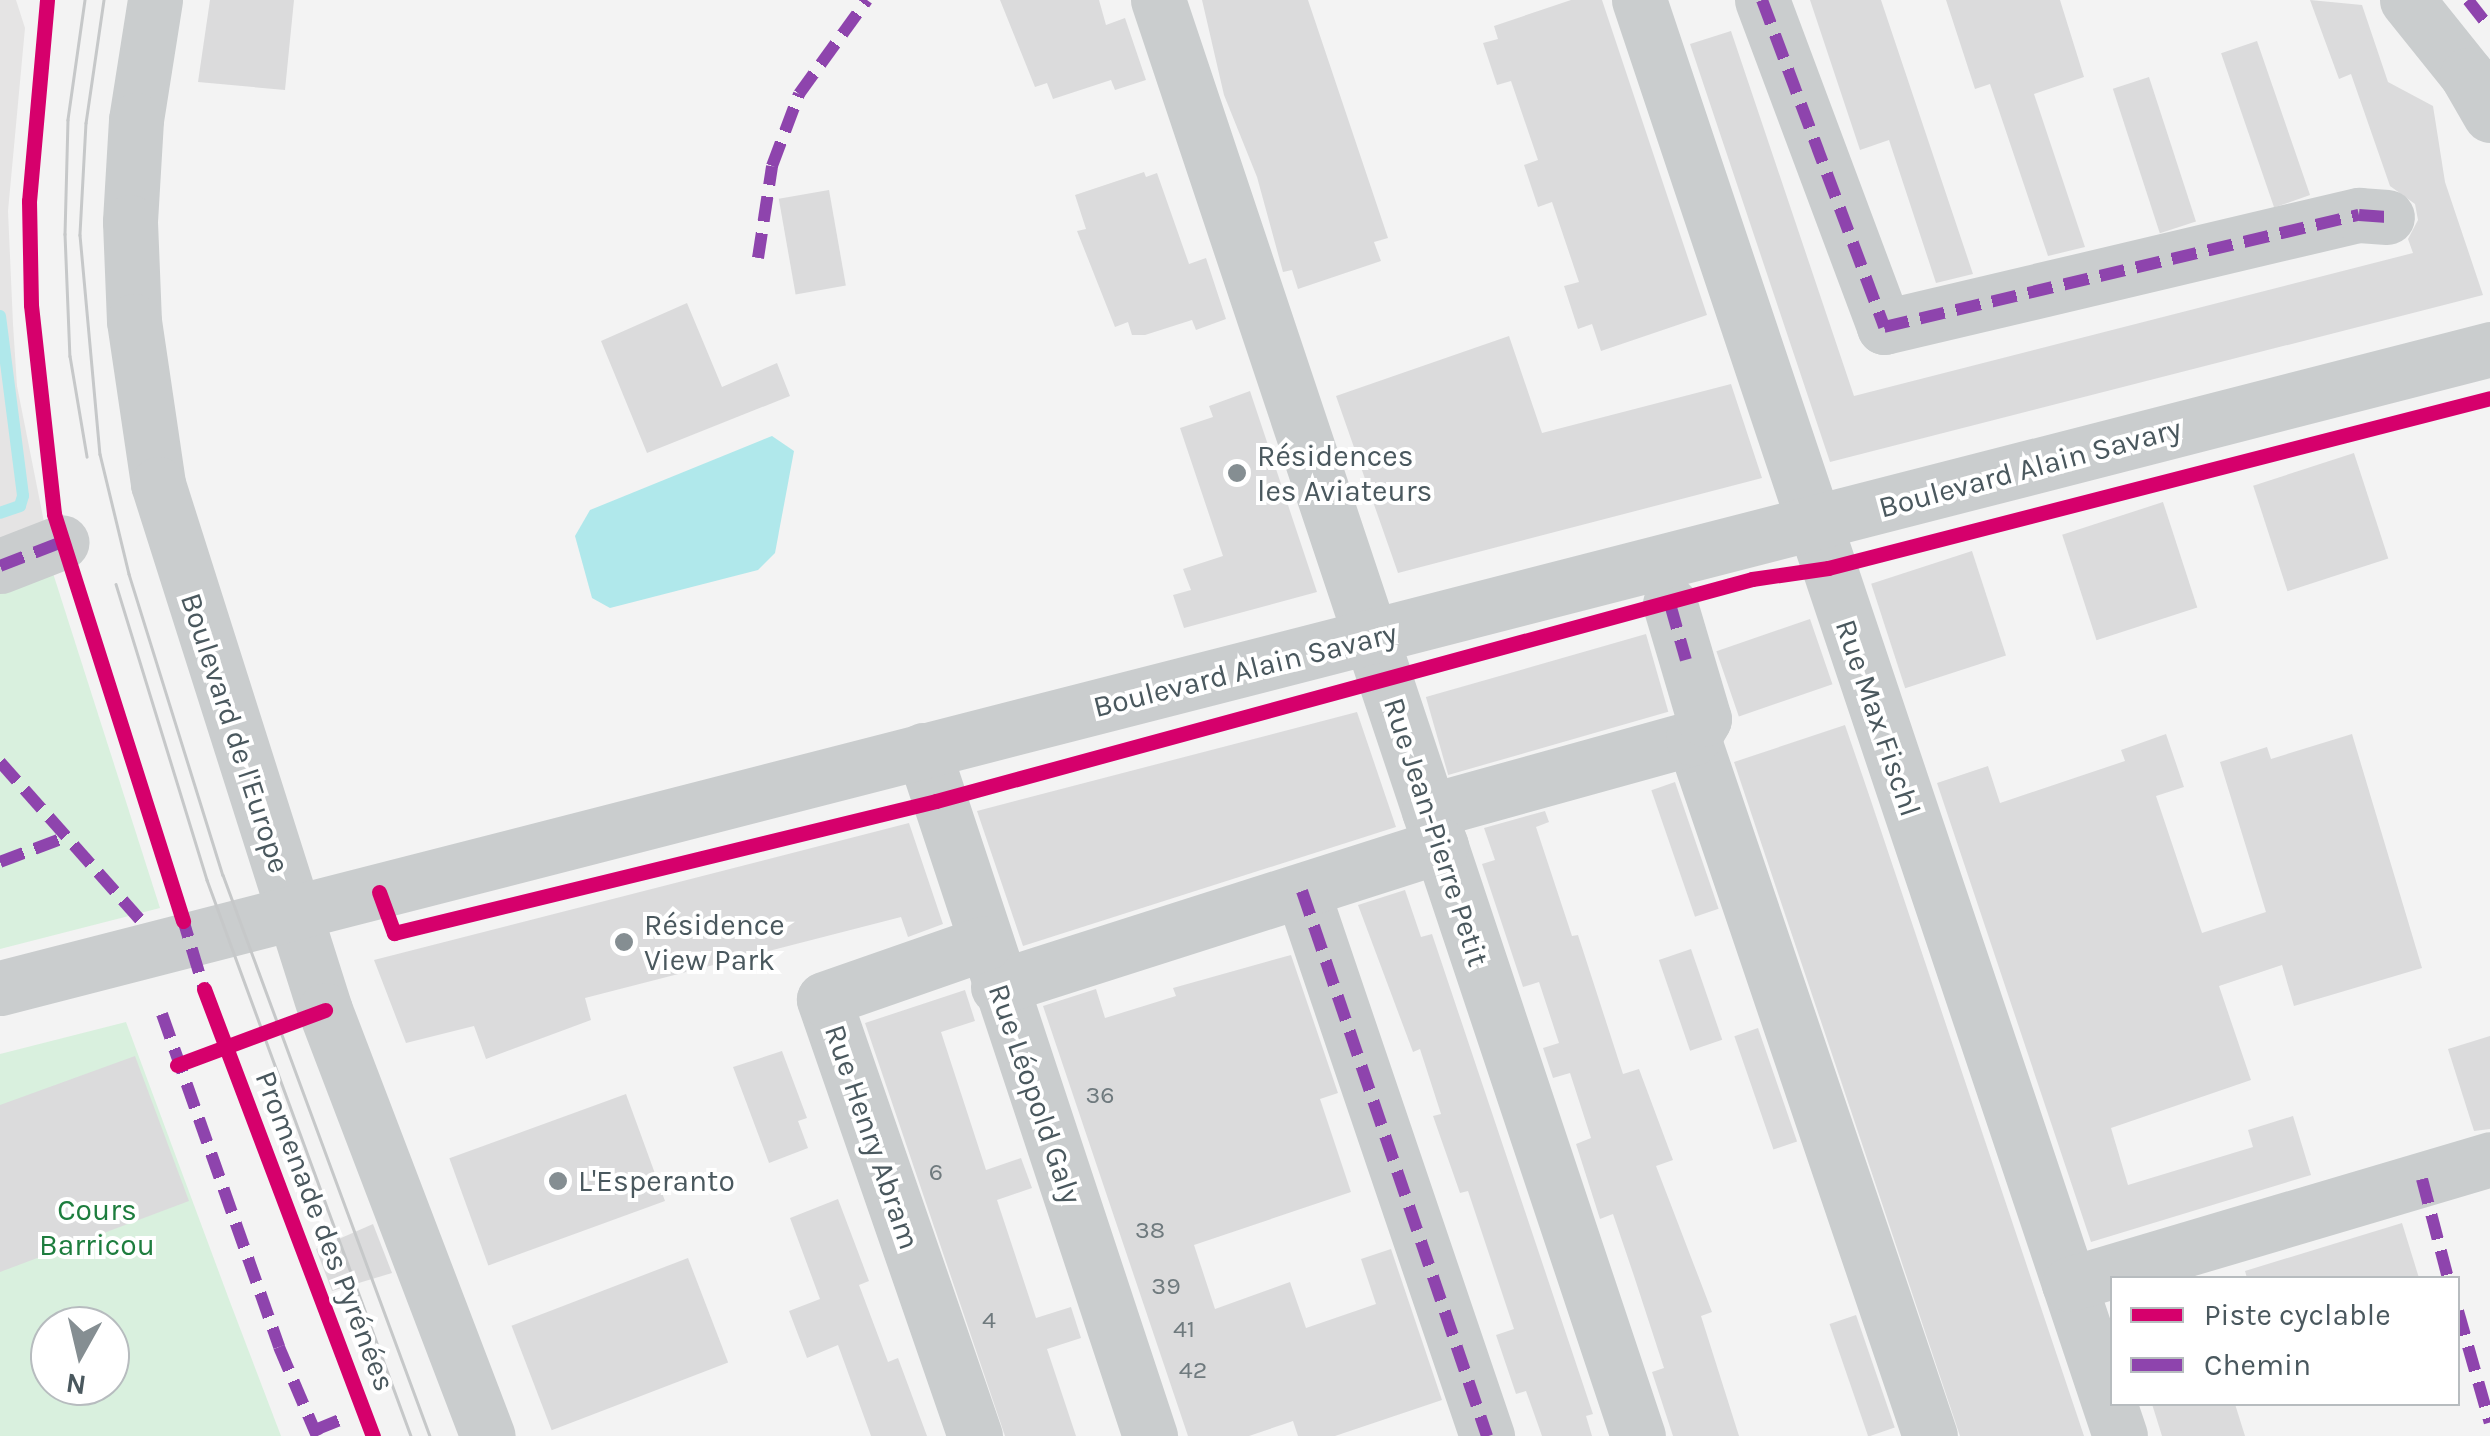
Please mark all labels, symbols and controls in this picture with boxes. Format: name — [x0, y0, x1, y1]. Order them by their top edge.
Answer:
street label: Boulevard Alain Savary — [1875, 410, 2185, 526]
place label: Résidences les Aviateurs — [1257, 438, 1432, 508]
marker: Résidences les Aviateurs — [1226, 462, 1248, 484]
street label: Boulevard de l'Europe — [173, 588, 297, 878]
street label: Boulevard Alain Savary — [1089, 615, 1401, 725]
street label: Rue Max Fischl — [1827, 615, 1929, 821]
street label: Rue Jean-Pierre Petit — [1376, 693, 1496, 971]
place label: Résidence View Park — [644, 907, 785, 978]
marker: Résidence View Park — [613, 931, 635, 953]
street label: Rue Léopold Galy — [980, 979, 1090, 1209]
street label: Rue Henry Abram — [817, 1020, 927, 1254]
street label: Promenade des Pyrénées — [247, 1066, 403, 1396]
house number: 36 — [1085, 1080, 1115, 1110]
house number: 6 — [929, 1157, 943, 1187]
place label: L'Esperanto — [578, 1163, 735, 1199]
marker: L'Esperanto — [547, 1170, 569, 1192]
park label: Cours Barricou — [39, 1192, 155, 1262]
house number: 38 — [1135, 1215, 1165, 1245]
house number: 39 — [1151, 1271, 1181, 1301]
legend — [2110, 1276, 2460, 1406]
text: Piste cyclable — [2204, 1297, 2391, 1333]
house number: 4 — [982, 1305, 996, 1335]
north arrow — [30, 1306, 130, 1406]
house number: 41 — [1173, 1314, 1195, 1344]
text: Chemin — [2204, 1347, 2311, 1383]
house number: 42 — [1179, 1355, 1207, 1385]
text: N — [64, 1366, 88, 1402]

